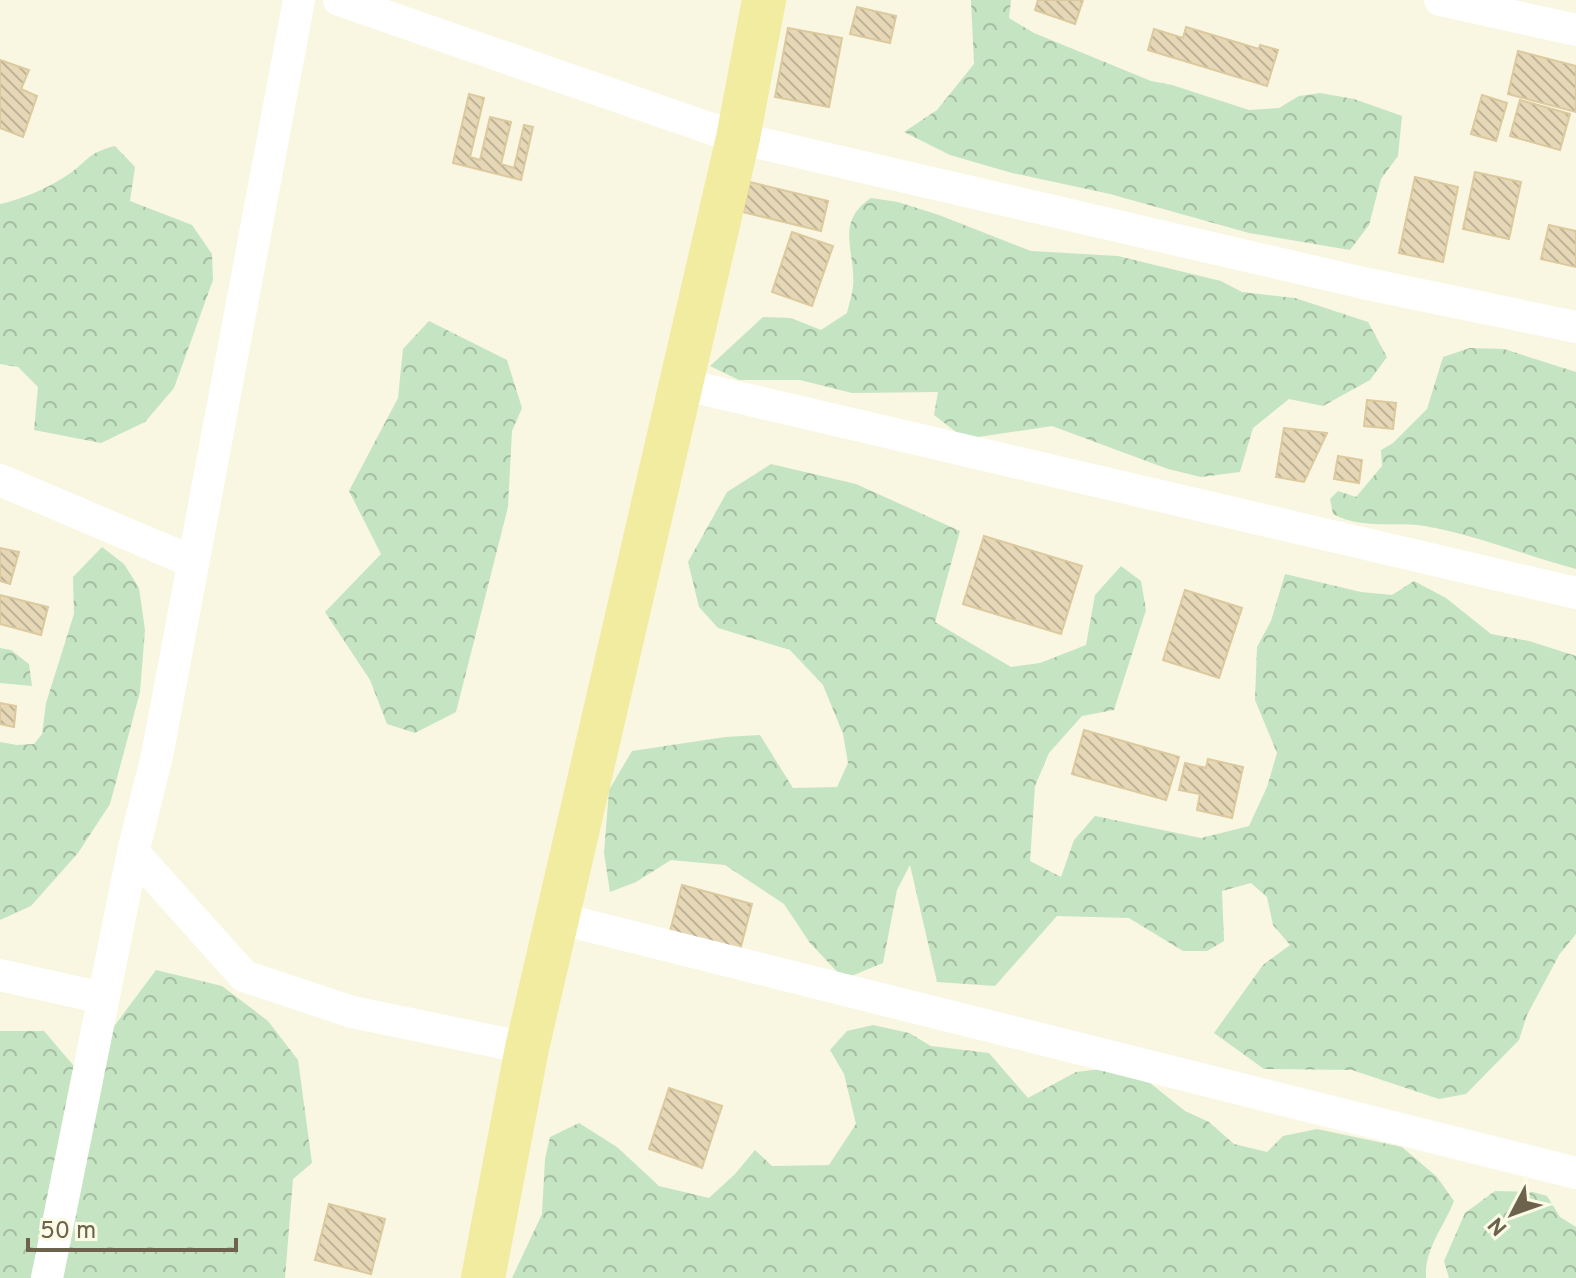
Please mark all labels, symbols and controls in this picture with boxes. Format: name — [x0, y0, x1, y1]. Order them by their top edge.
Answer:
north arrow — [1472, 1174, 1552, 1254]
scale bar — [28, 1202, 236, 1252]
text: N — [1483, 1211, 1514, 1240]
text: 50 m — [40, 1217, 96, 1247]

